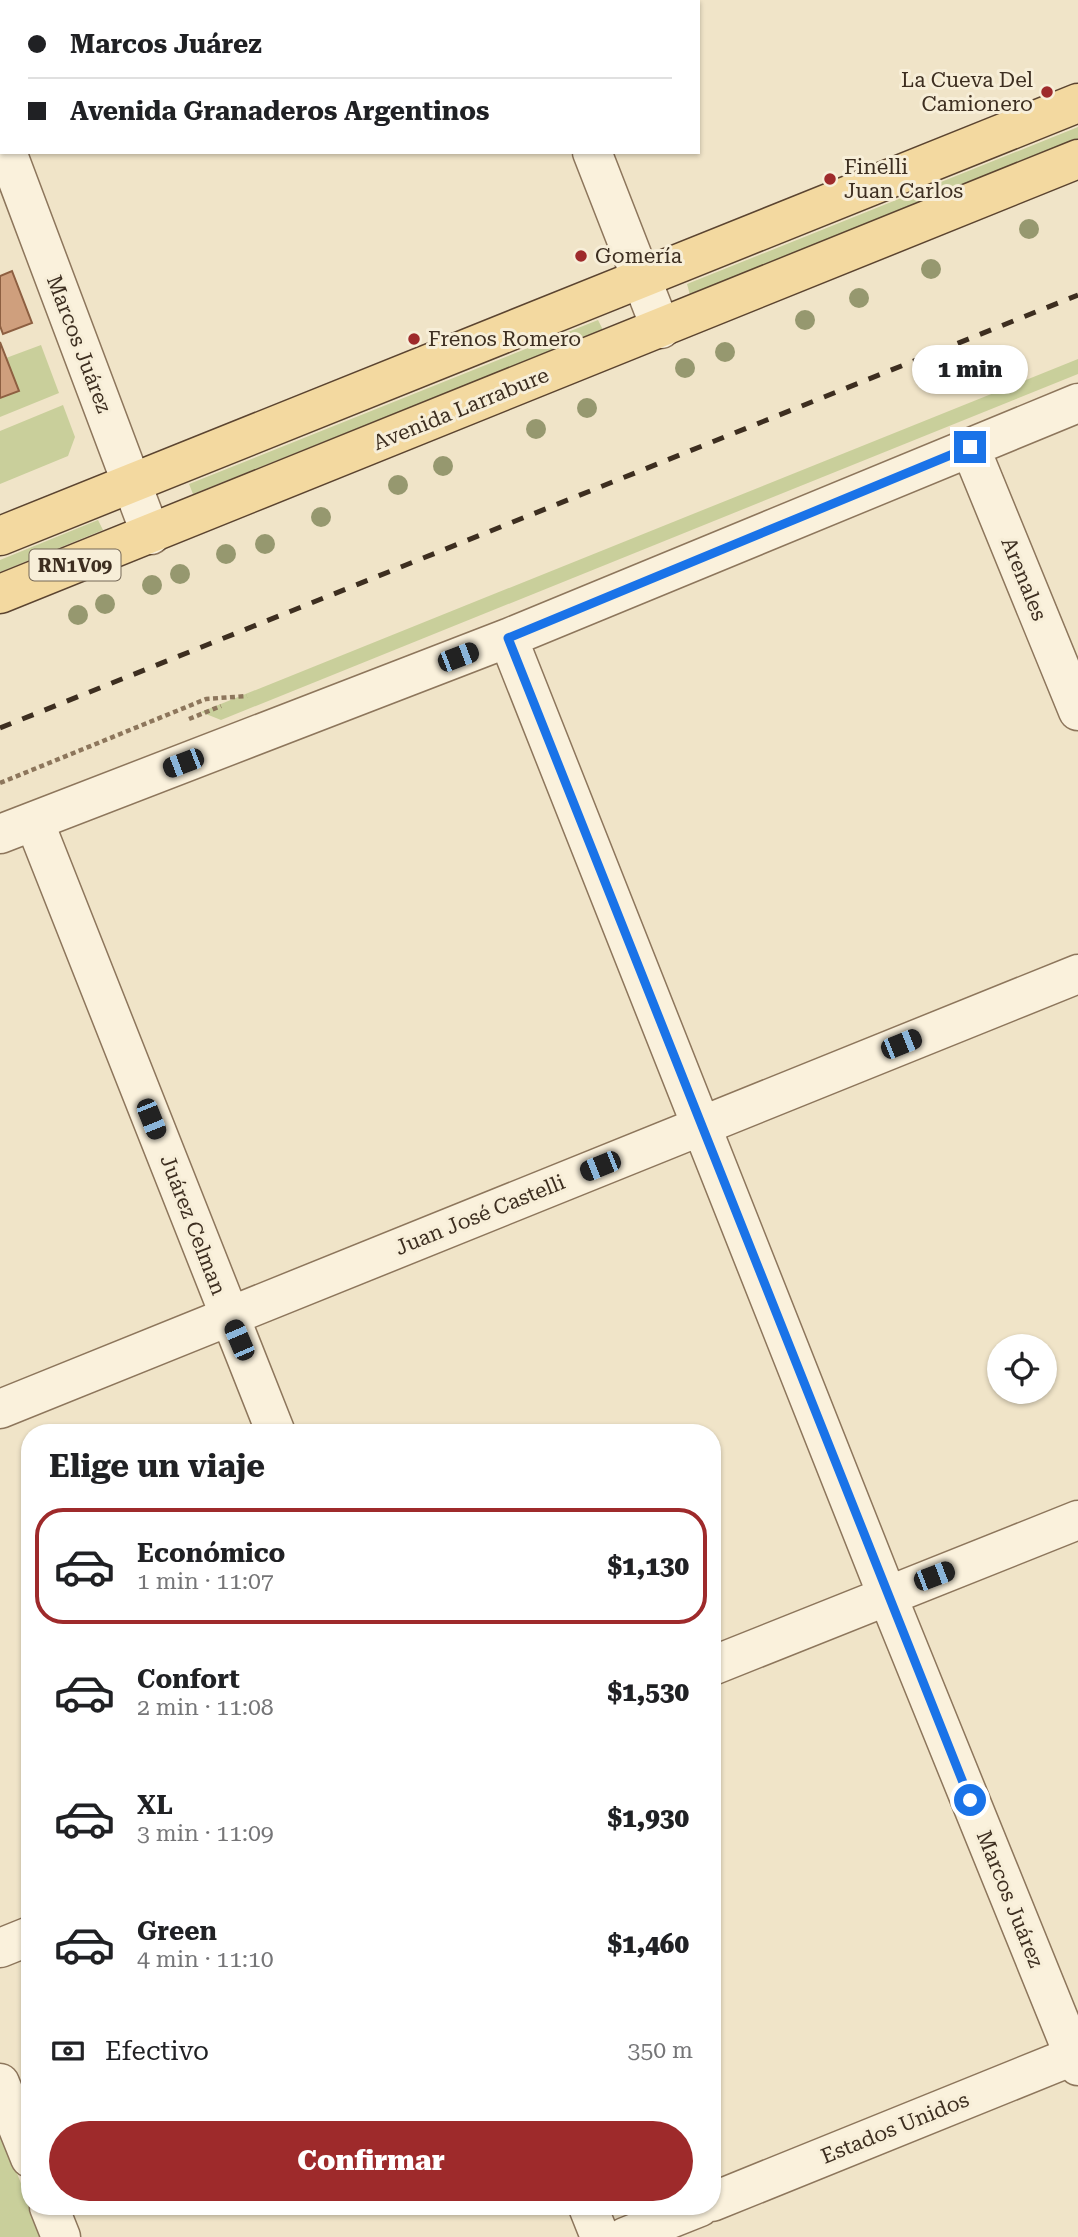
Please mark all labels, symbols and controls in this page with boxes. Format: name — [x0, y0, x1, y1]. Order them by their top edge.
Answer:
text: Marcos Juárez — [70, 29, 262, 59]
place label: La Cueva Del Camionero — [901, 68, 1034, 116]
marker: La Cueva Del Camionero — [1039, 84, 1055, 100]
text: Avenida Granaderos Argentinos — [70, 96, 489, 126]
place label: Finelli Juan Carlos — [844, 155, 963, 203]
marker: Finelli Juan Carlos — [822, 171, 838, 187]
place label: Gomería — [595, 244, 683, 268]
marker: Gomería — [573, 248, 589, 264]
street label: Marcos Juárez — [42, 272, 116, 416]
place label: Frenos Romero — [428, 327, 581, 351]
marker: Frenos Romero — [406, 331, 422, 347]
callout: 1 min — [912, 346, 1028, 394]
text: 1 min — [938, 356, 1002, 383]
street label: Avenida Larrabure — [370, 363, 552, 455]
route end — [954, 431, 986, 463]
street label: Arenales — [996, 534, 1052, 624]
road number: RN1V09 — [29, 550, 120, 580]
car — [435, 640, 482, 674]
car — [160, 746, 207, 780]
car — [878, 1026, 925, 1062]
car — [134, 1096, 169, 1142]
car — [577, 1148, 624, 1184]
street label: Juárez Celman — [155, 1152, 231, 1299]
street label: Juan José Castelli — [392, 1170, 569, 1260]
car — [222, 1317, 257, 1363]
map controls — [987, 1334, 1057, 1404]
button: locate — [987, 1334, 1057, 1404]
text: Elige un viaje — [49, 1447, 265, 1485]
icon: car — [53, 1535, 116, 1598]
text: Económico — [137, 1538, 285, 1568]
text: $1,130 — [607, 1551, 689, 1581]
car — [911, 1559, 958, 1593]
text: 1 min · 11:07 — [137, 1568, 274, 1595]
icon: car — [53, 1661, 116, 1724]
text: Confort — [137, 1664, 240, 1694]
text: $1,530 — [607, 1677, 689, 1707]
text: 2 min · 11:08 — [137, 1694, 274, 1721]
route start — [954, 1784, 986, 1816]
icon: car — [53, 1787, 116, 1850]
text: XL — [137, 1790, 173, 1820]
text: $1,930 — [607, 1803, 689, 1833]
text: 3 min · 11:09 — [137, 1820, 274, 1847]
street label: Marcos Juárez — [972, 1827, 1048, 1971]
icon: car — [53, 1913, 116, 1976]
text: Green — [137, 1916, 217, 1946]
text: $1,460 — [607, 1929, 689, 1959]
text: 4 min · 11:10 — [137, 1946, 274, 1973]
icon: cash — [49, 2032, 87, 2070]
text: Efectivo — [105, 2036, 209, 2066]
text: 350 m — [628, 2037, 693, 2064]
street label: Estados Unidos — [818, 2087, 972, 2169]
button: Confirmar — [49, 2121, 693, 2201]

